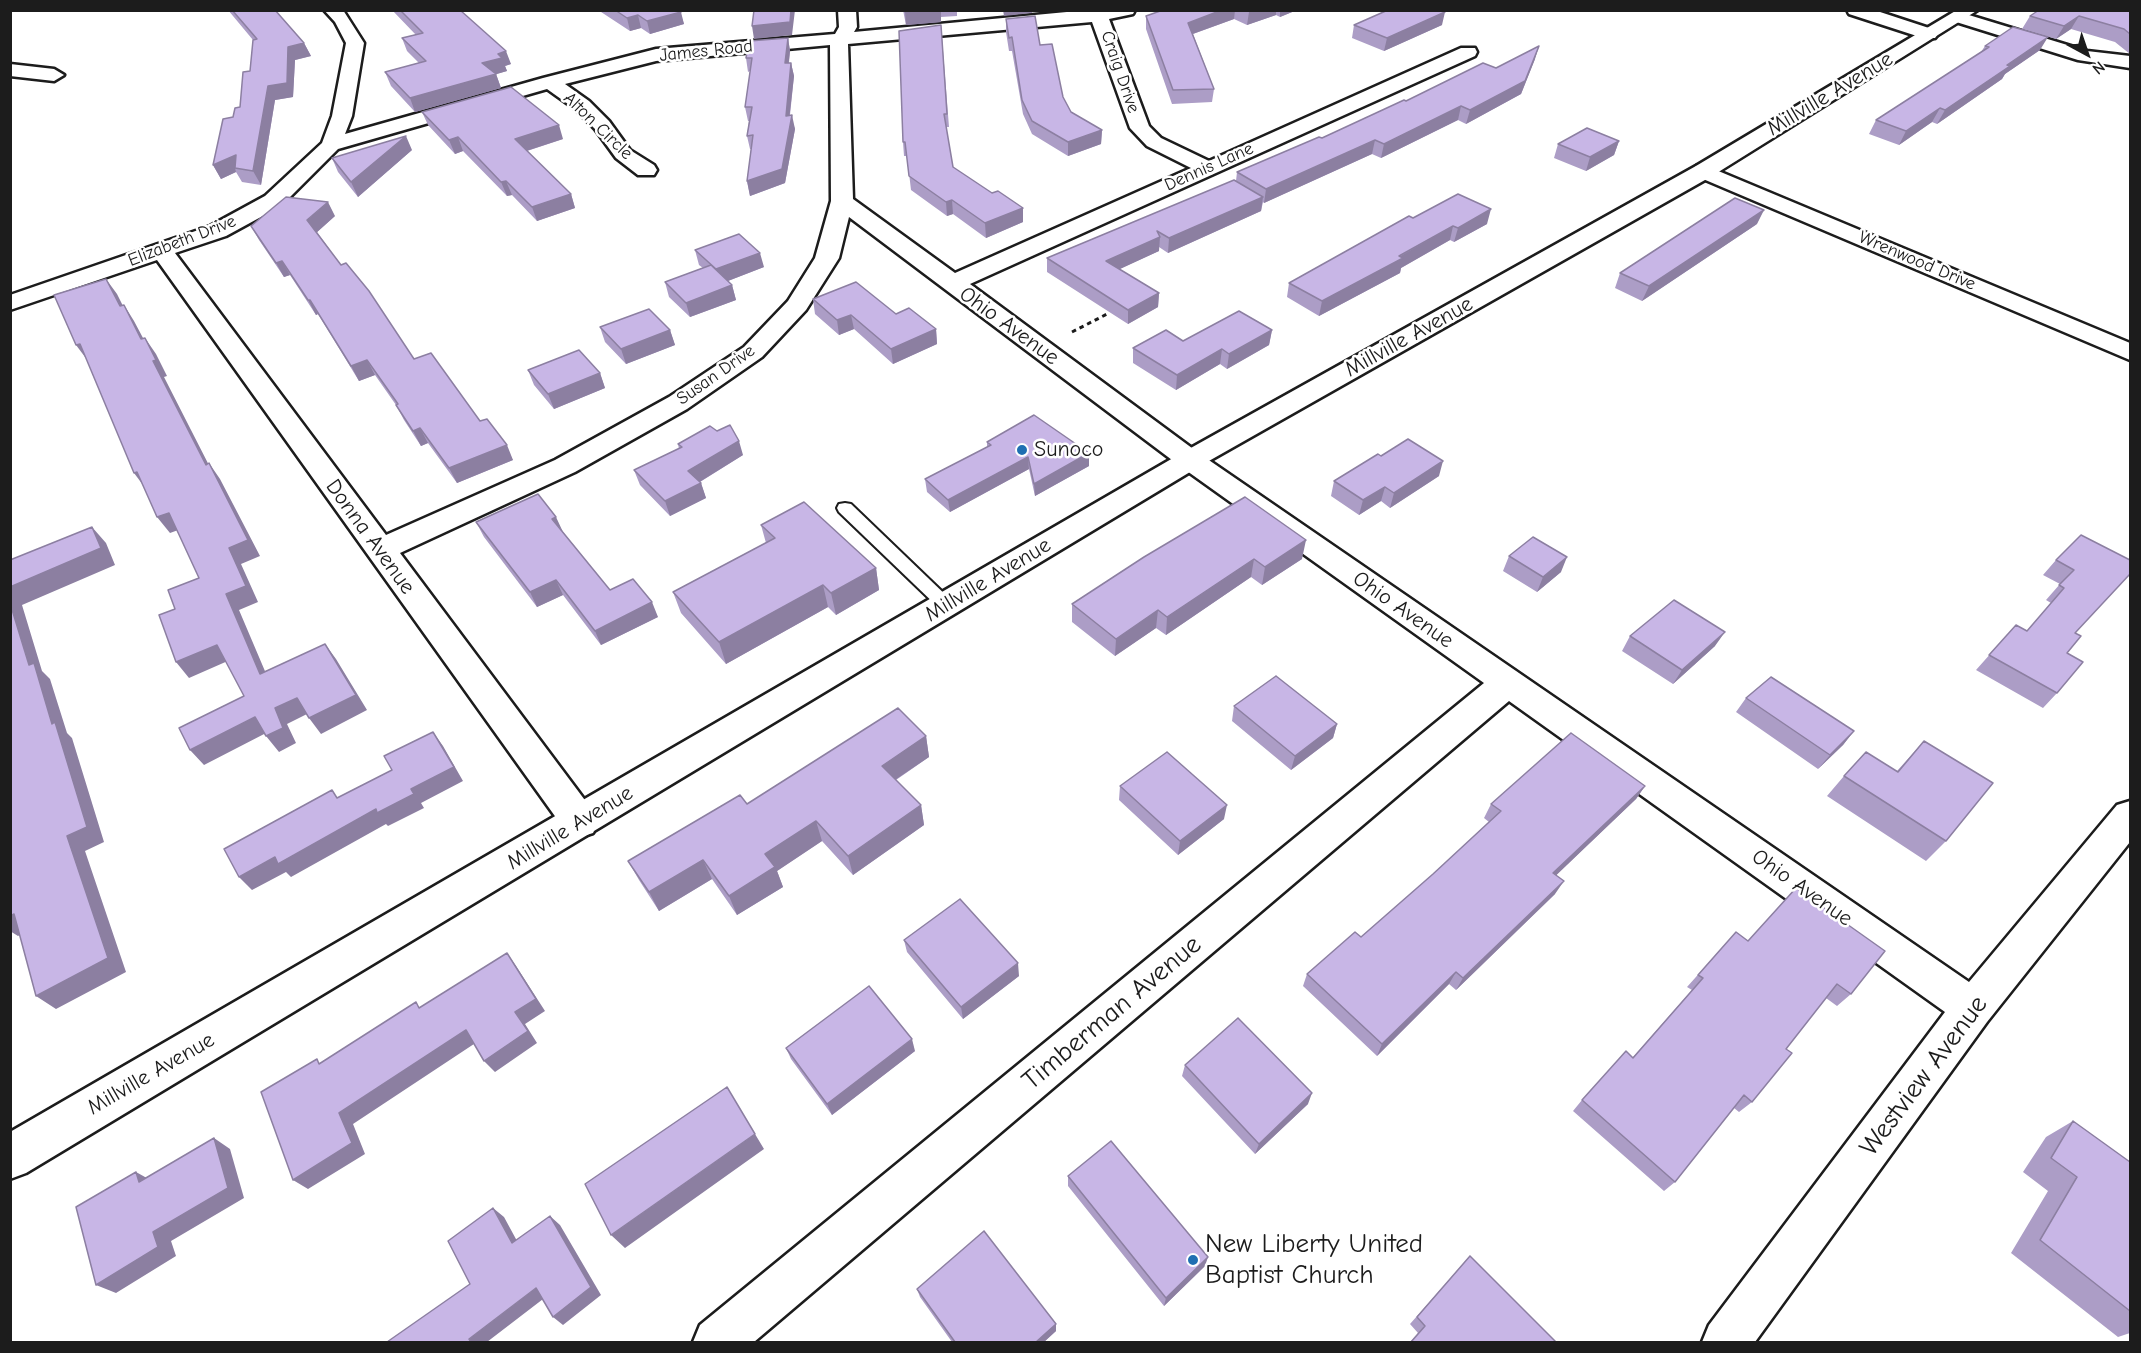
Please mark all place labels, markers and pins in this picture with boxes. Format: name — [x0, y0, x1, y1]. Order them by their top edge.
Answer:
place label: Sunoco — [1034, 437, 1103, 463]
marker: Sunoco — [1015, 443, 1029, 457]
place label: New Liberty United Baptist Church — [1205, 1228, 1423, 1291]
marker: New Liberty United Baptist Church — [1186, 1253, 1200, 1267]

